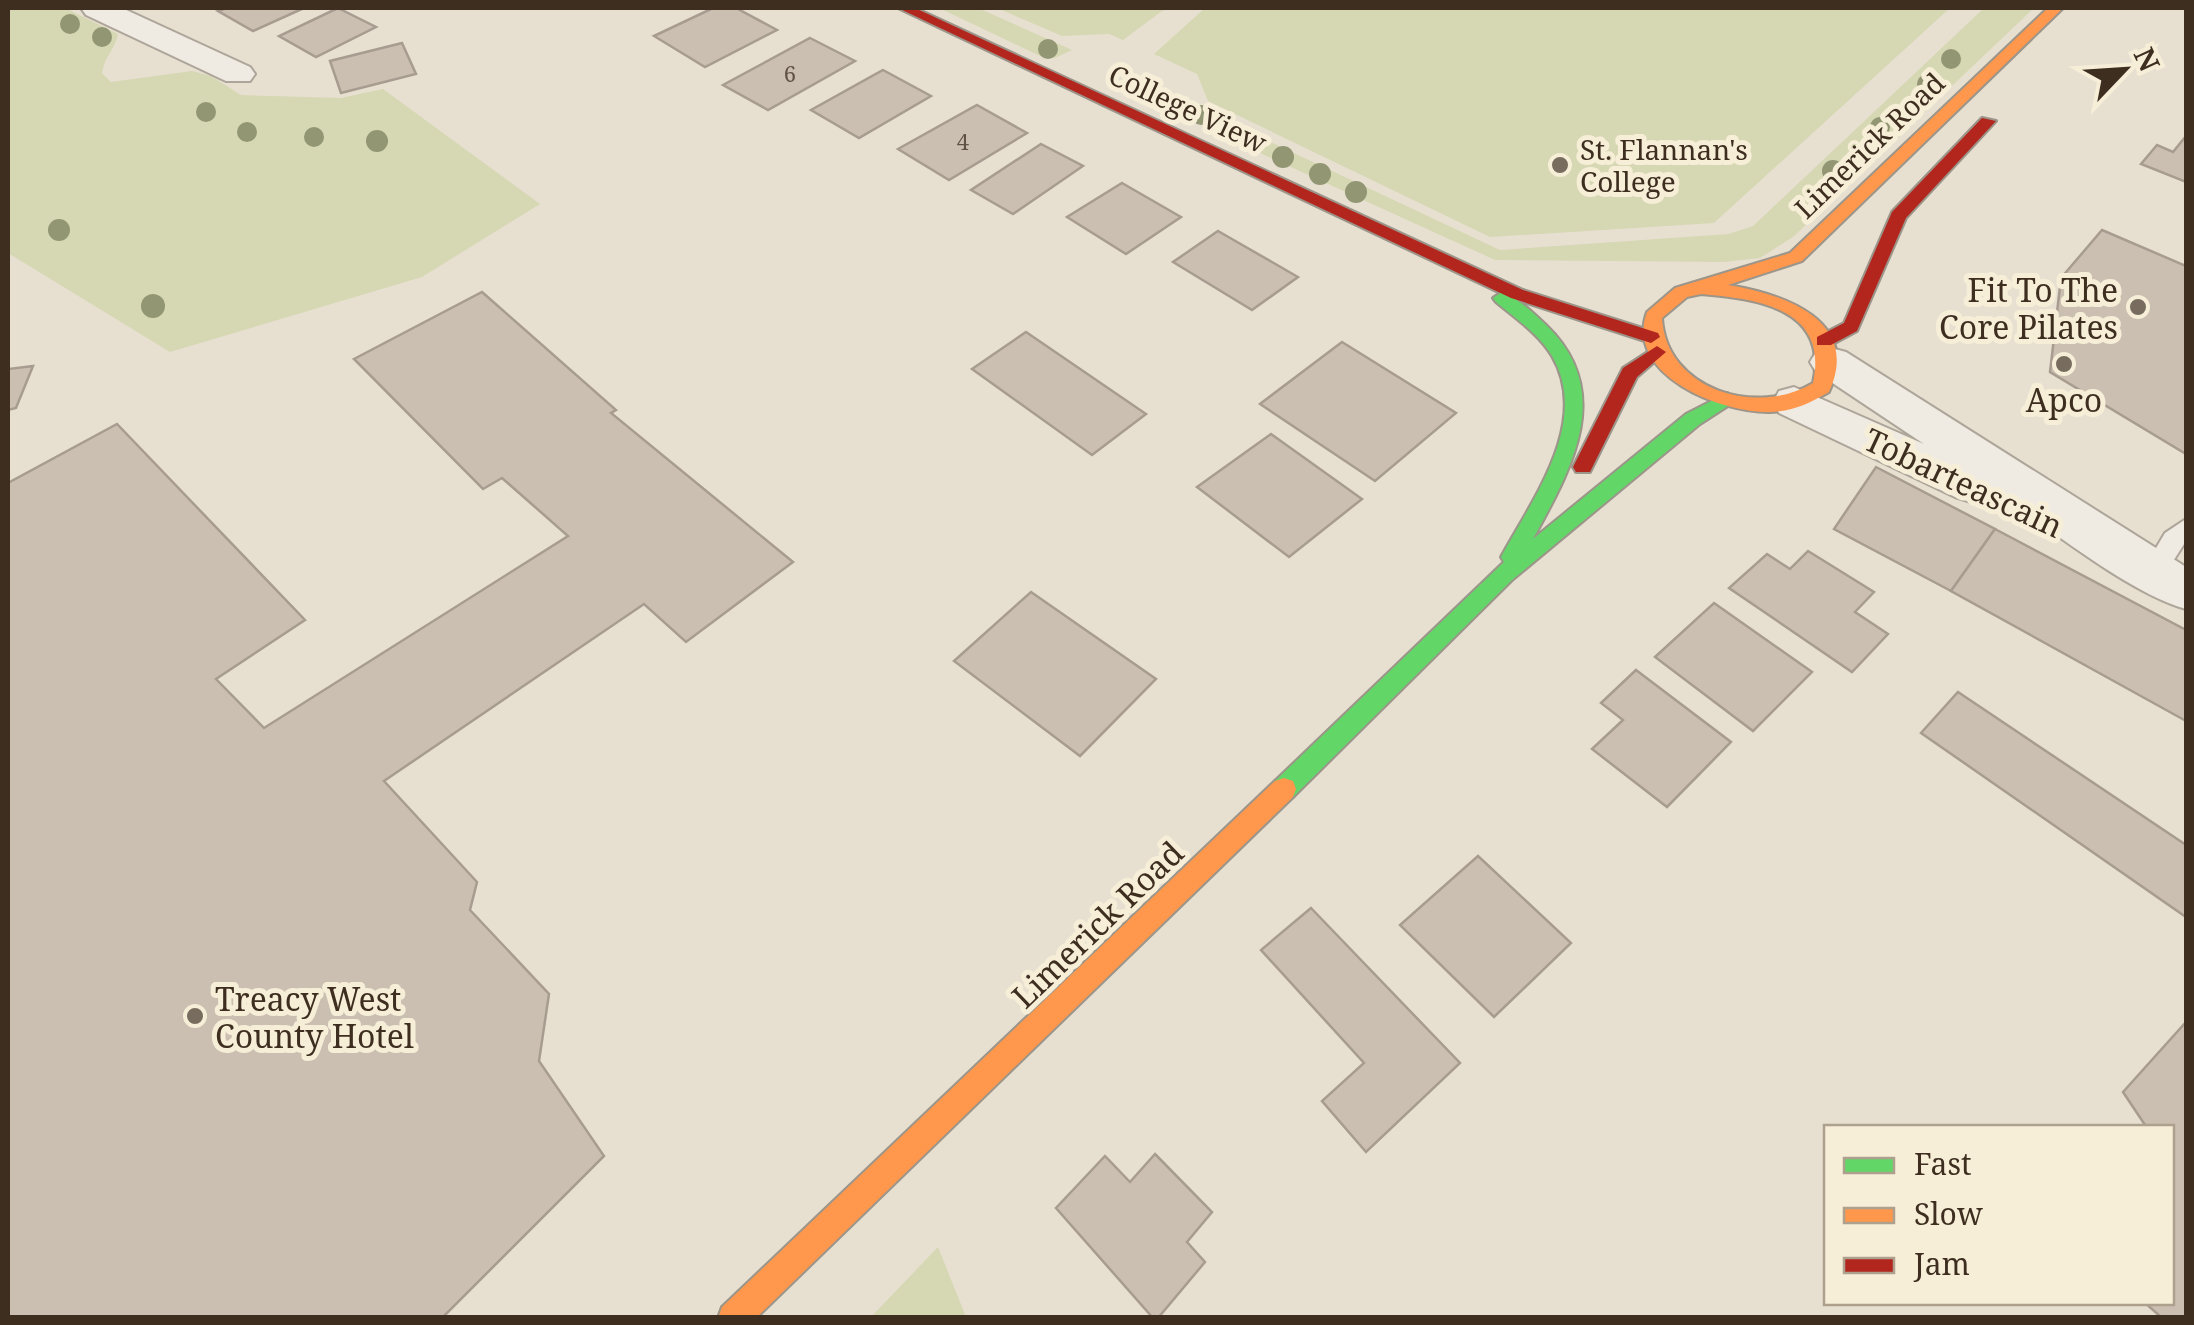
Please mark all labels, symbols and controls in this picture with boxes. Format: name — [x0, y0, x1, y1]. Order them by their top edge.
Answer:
north arrow — [2074, 20, 2174, 120]
text: N — [2126, 41, 2169, 77]
street label: College View — [1103, 55, 1274, 162]
house number: 6 — [784, 58, 796, 88]
street label: Limerick Road — [1786, 64, 1952, 226]
house number: 4 — [957, 126, 969, 156]
place label: St. Flannan's College — [1580, 130, 1748, 200]
marker: St. Flannan's College — [1549, 154, 1571, 176]
place label: Fit To The Core Pilates — [1939, 268, 2118, 348]
marker: Fit To The Core Pilates — [2127, 296, 2149, 318]
marker: Apco — [2053, 353, 2075, 375]
place label: Apco — [2026, 378, 2102, 421]
street label: Tobarteascain — [1858, 417, 2070, 547]
street label: Limerick Road — [1002, 831, 1192, 1017]
place label: Treacy West County Hotel — [215, 977, 414, 1057]
marker: Treacy West County Hotel — [184, 1005, 206, 1027]
legend — [1824, 1125, 2174, 1305]
text: Fast — [1914, 1143, 1971, 1184]
text: Slow — [1914, 1193, 1983, 1234]
text: Jam — [1913, 1243, 1970, 1284]

